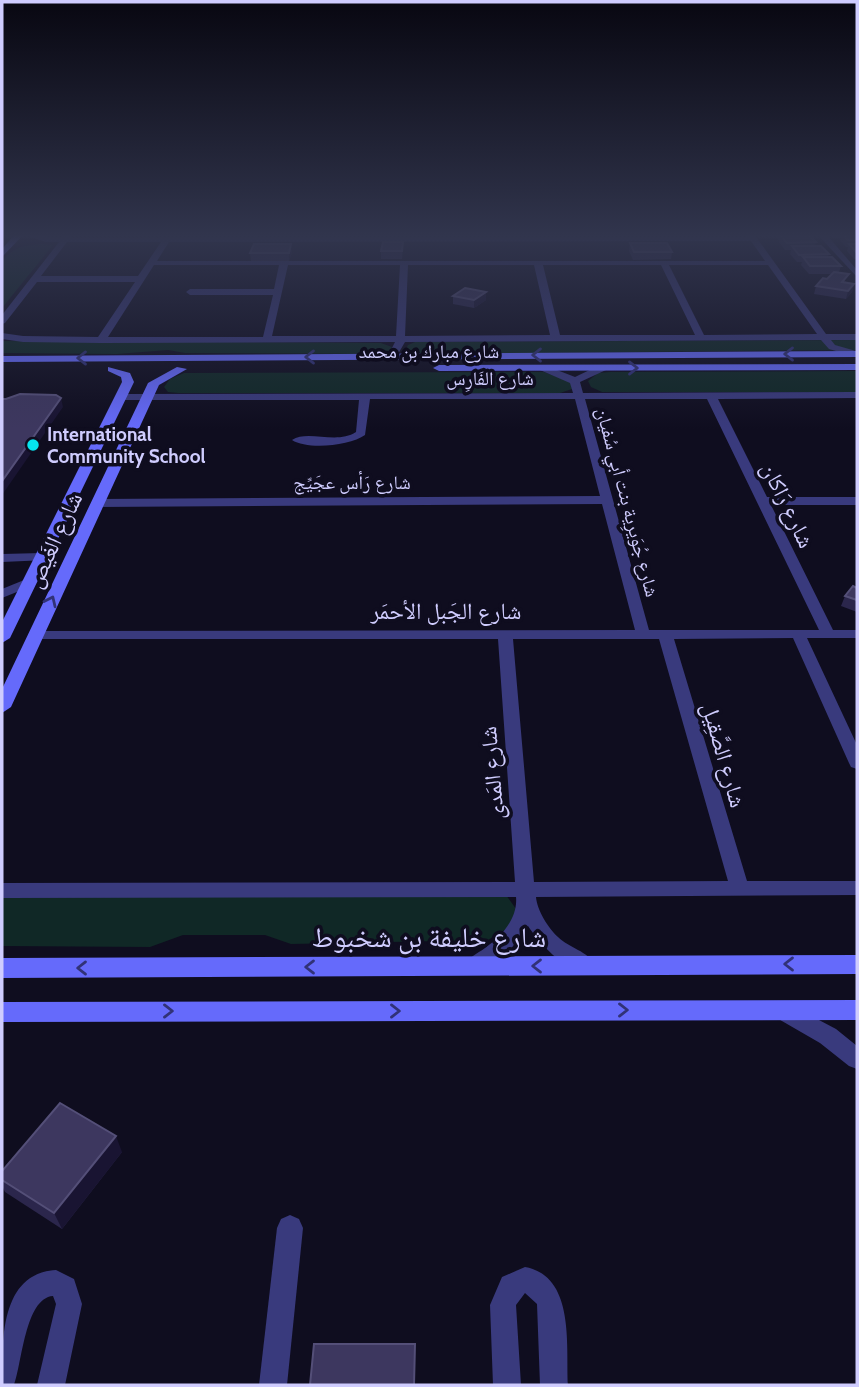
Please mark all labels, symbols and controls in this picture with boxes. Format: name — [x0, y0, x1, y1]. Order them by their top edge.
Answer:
street label: شارع مبارك بن محمد — [359, 340, 499, 363]
one-way arrow — [783, 346, 794, 362]
one-way arrow — [531, 347, 542, 363]
one-way arrow — [304, 349, 314, 365]
one-way arrow — [76, 350, 87, 366]
one-way arrow — [628, 360, 639, 375]
street label: شارع الفَارِس — [446, 367, 534, 393]
street label: شارع جُوَيرِية بنت أبي سُفيان — [587, 405, 664, 600]
place label: International Community School — [47, 423, 206, 468]
marker: International Community School — [25, 437, 41, 453]
street label: شارع رَاكان — [754, 457, 821, 553]
street label: شارع رَأس عجَيِّج — [293, 471, 411, 495]
street label: شارع الغَيص — [20, 488, 89, 593]
one-way arrow — [43, 595, 57, 608]
street label: شارع الجَبل الأحمَر — [370, 597, 521, 626]
street label: شارع الصَّقِيل — [695, 699, 752, 811]
street label: شارع المَدى — [474, 725, 511, 821]
street label: شارع خليفة بن شخبوط — [312, 920, 546, 955]
one-way arrow — [783, 956, 794, 972]
one-way arrow — [531, 958, 542, 974]
one-way arrow — [304, 959, 314, 975]
one-way arrow — [76, 960, 87, 976]
one-way arrow — [618, 1002, 629, 1018]
one-way arrow — [163, 1003, 174, 1019]
one-way arrow — [391, 1003, 401, 1019]

